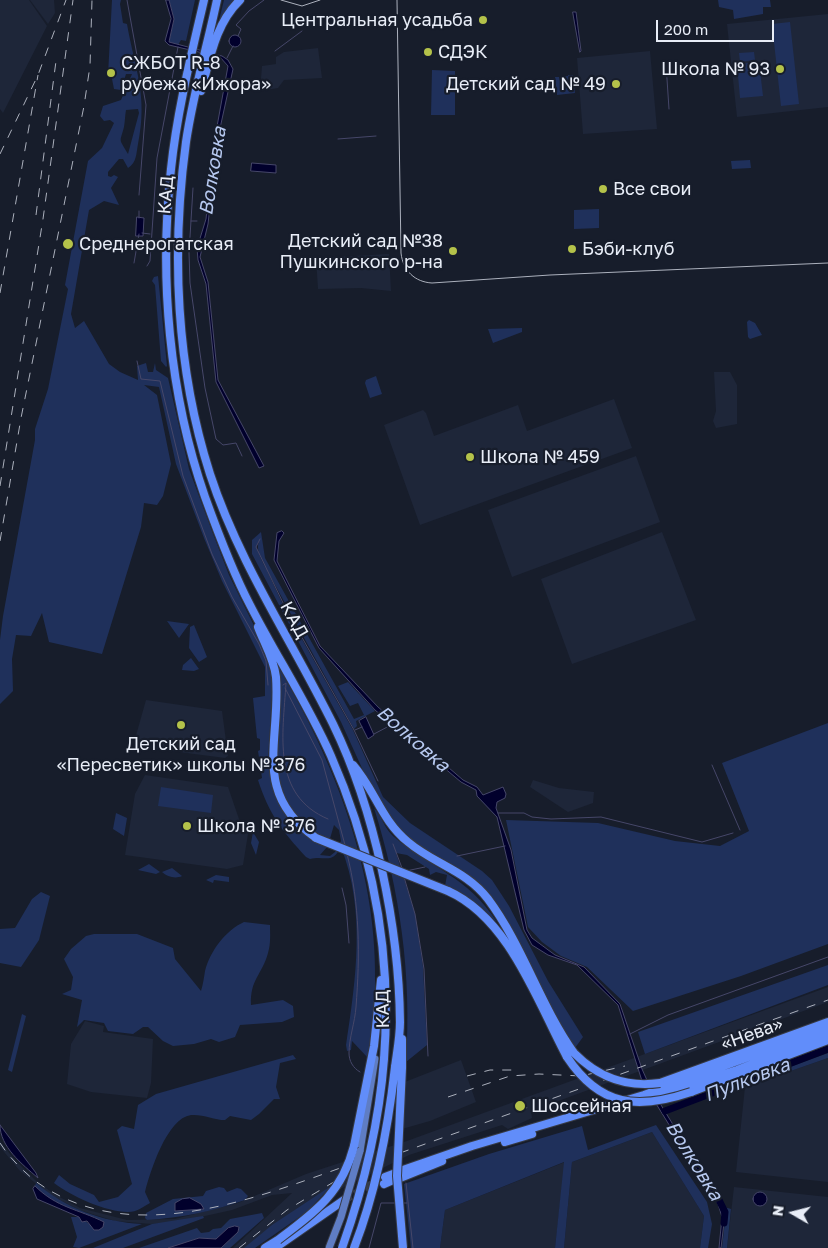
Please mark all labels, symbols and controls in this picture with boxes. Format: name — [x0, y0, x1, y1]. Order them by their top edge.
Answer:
place label: Центральная усадьба — [281, 9, 473, 31]
scale bar — [658, 10, 776, 42]
marker: Центральная усадьба — [477, 14, 489, 26]
text: 200 m — [664, 20, 708, 38]
place label: СДЭК — [438, 41, 487, 63]
marker: СДЭК — [422, 46, 434, 58]
place label: СЖБОТ R-8 рубежа «Ижора» — [121, 52, 271, 94]
place label: Школа № 93 — [661, 58, 770, 80]
marker: Школа № 93 — [774, 63, 786, 75]
marker: СЖБОТ R-8 рубежа «Ижора» — [105, 67, 117, 79]
place label: Детский сад № 49 — [446, 73, 606, 95]
marker: Детский сад № 49 — [610, 78, 622, 90]
water label: Волковка — [195, 125, 231, 217]
street label: КАД — [154, 175, 178, 215]
place label: Все свои — [613, 178, 692, 200]
marker: Все свои — [597, 183, 609, 195]
place label: Детский сад №38 Пушкинского р-на — [279, 230, 443, 272]
place label: Среднерогатская — [79, 233, 234, 255]
marker: Среднерогатская — [61, 237, 75, 251]
place label: Бэби-клуб — [582, 238, 674, 260]
marker: Бэби-клуб — [566, 243, 578, 255]
marker: Детский сад №38 Пушкинского р-на — [447, 245, 459, 257]
place label: Школа № 459 — [480, 446, 600, 468]
marker: Школа № 459 — [464, 451, 476, 463]
street label: КАД — [275, 598, 313, 642]
water label: Волковка — [372, 701, 454, 777]
marker: Детский сад «Пересветик» школы № 376 — [175, 719, 187, 731]
place label: Детский сад «Пересветик» школы № 376 — [57, 733, 305, 776]
place label: Школа № 376 — [197, 815, 315, 837]
marker: Школа № 376 — [181, 820, 193, 832]
street label: КАД — [372, 989, 394, 1029]
street label: «Нева» — [718, 1013, 786, 1055]
water label: Пулковка — [701, 1053, 793, 1107]
place label: Шоссейная — [531, 1095, 632, 1117]
marker: Шоссейная — [513, 1099, 527, 1113]
water label: Волковка — [661, 1117, 727, 1205]
north arrow — [768, 1188, 818, 1238]
text: N — [768, 1204, 787, 1217]

